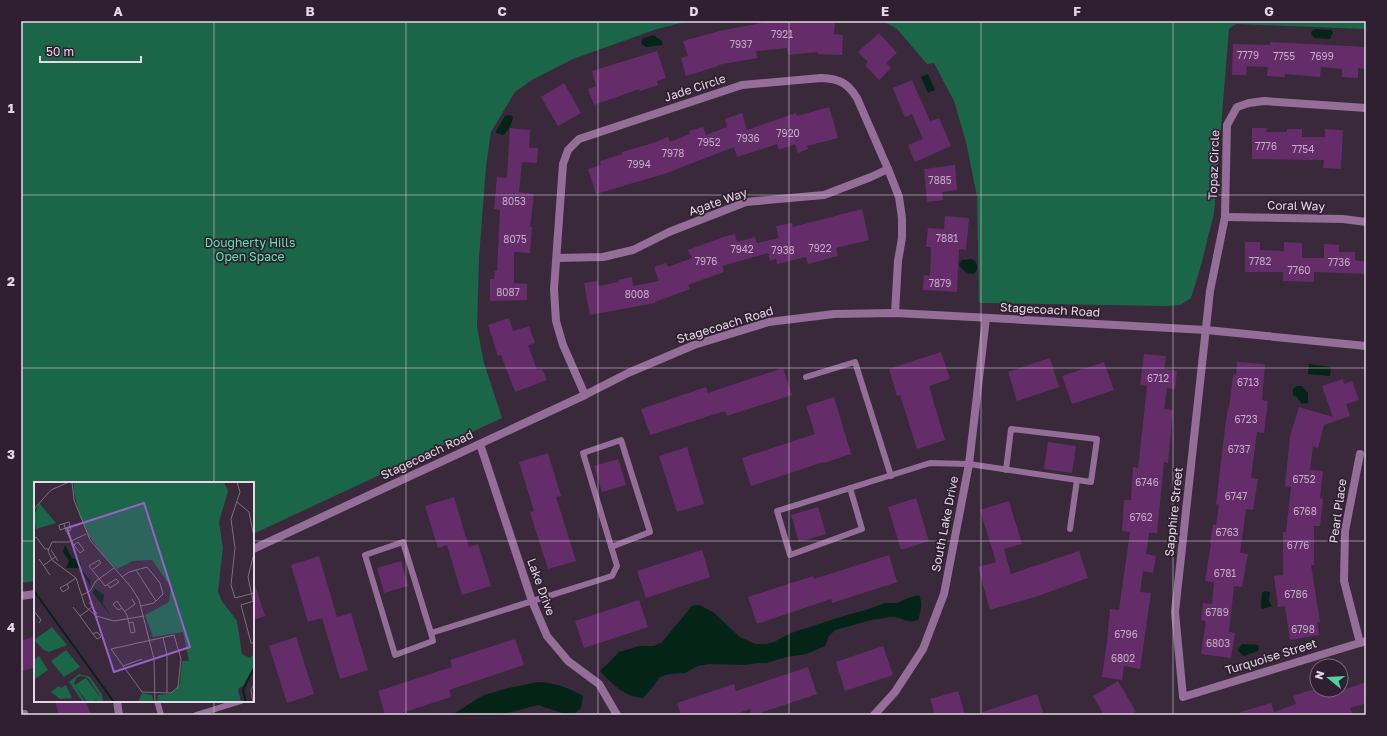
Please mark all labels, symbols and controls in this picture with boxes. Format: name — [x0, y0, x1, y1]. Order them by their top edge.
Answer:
text: A — [113, 3, 123, 19]
text: B — [305, 3, 315, 19]
text: C — [497, 3, 507, 19]
text: D — [689, 3, 699, 19]
text: E — [881, 3, 889, 19]
text: F — [1073, 3, 1081, 19]
text: G — [1264, 3, 1274, 19]
house number: 7921 — [771, 28, 793, 40]
scale bar — [40, 38, 141, 64]
house number: 7937 — [730, 38, 752, 50]
text: 50 m — [46, 44, 74, 59]
house number: 7779 — [1237, 49, 1259, 61]
house number: 7755 — [1273, 50, 1295, 62]
house number: 7699 — [1310, 50, 1334, 62]
street label: Jade Circle — [662, 71, 728, 105]
text: 1 — [8, 100, 15, 116]
house number: 7920 — [776, 127, 800, 139]
street label: Topaz Circle — [1205, 130, 1222, 200]
house number: 7936 — [736, 132, 760, 144]
house number: 7952 — [698, 136, 721, 148]
house number: 7776 — [1255, 140, 1277, 152]
house number: 7754 — [1292, 143, 1314, 155]
house number: 7978 — [662, 147, 684, 159]
house number: 7994 — [627, 158, 651, 170]
house number: 7885 — [928, 174, 952, 186]
street label: Agate Way — [687, 184, 749, 219]
house number: 8053 — [502, 195, 526, 207]
street label: Coral Way — [1267, 197, 1325, 214]
house number: 7881 — [936, 232, 958, 244]
house number: 8075 — [503, 233, 527, 245]
park label: Dougherty Hills Open Space — [205, 235, 295, 264]
house number: 7922 — [809, 242, 832, 254]
house number: 7942 — [730, 243, 754, 255]
house number: 7938 — [771, 244, 795, 256]
house number: 7976 — [695, 255, 717, 267]
house number: 7782 — [1249, 255, 1271, 267]
house number: 7736 — [1328, 256, 1350, 268]
house number: 7760 — [1288, 264, 1310, 276]
text: 2 — [7, 273, 15, 289]
house number: 7879 — [929, 277, 951, 289]
house number: 8087 — [496, 286, 520, 298]
house number: 8008 — [625, 288, 649, 300]
street label: Stagecoach Road — [1000, 299, 1100, 320]
street label: Stagecoach Road — [675, 303, 775, 346]
house number: 6712 — [1147, 372, 1169, 384]
house number: 6713 — [1237, 376, 1259, 388]
house number: 6723 — [1235, 413, 1258, 425]
street label: Stagecoach Road — [378, 427, 475, 483]
house number: 6737 — [1228, 443, 1250, 455]
text: 3 — [7, 446, 15, 462]
street label: Sapphire Street — [1161, 466, 1186, 557]
house number: 6752 — [1293, 473, 1316, 485]
street label: South Lake Drive — [928, 475, 961, 573]
house number: 6746 — [1135, 476, 1159, 488]
street label: Pearl Place — [1326, 478, 1349, 544]
inset map — [34, 482, 254, 702]
house number: 6747 — [1225, 490, 1247, 502]
house number: 6768 — [1293, 505, 1317, 517]
house number: 6762 — [1129, 511, 1153, 523]
house number: 6763 — [1215, 526, 1239, 538]
house number: 6776 — [1287, 539, 1309, 551]
street label: Lake Drive — [524, 556, 559, 618]
house number: 6781 — [1214, 567, 1236, 579]
house number: 6786 — [1284, 588, 1308, 600]
house number: 6789 — [1205, 606, 1229, 618]
text: 4 — [7, 619, 15, 635]
house number: 6798 — [1291, 623, 1315, 635]
house number: 6796 — [1114, 628, 1138, 640]
street label: Turquoise Street — [1223, 635, 1319, 678]
house number: 6803 — [1206, 637, 1230, 649]
house number: 6802 — [1111, 652, 1135, 664]
north arrow — [1309, 658, 1349, 698]
text: N — [1312, 669, 1326, 681]

